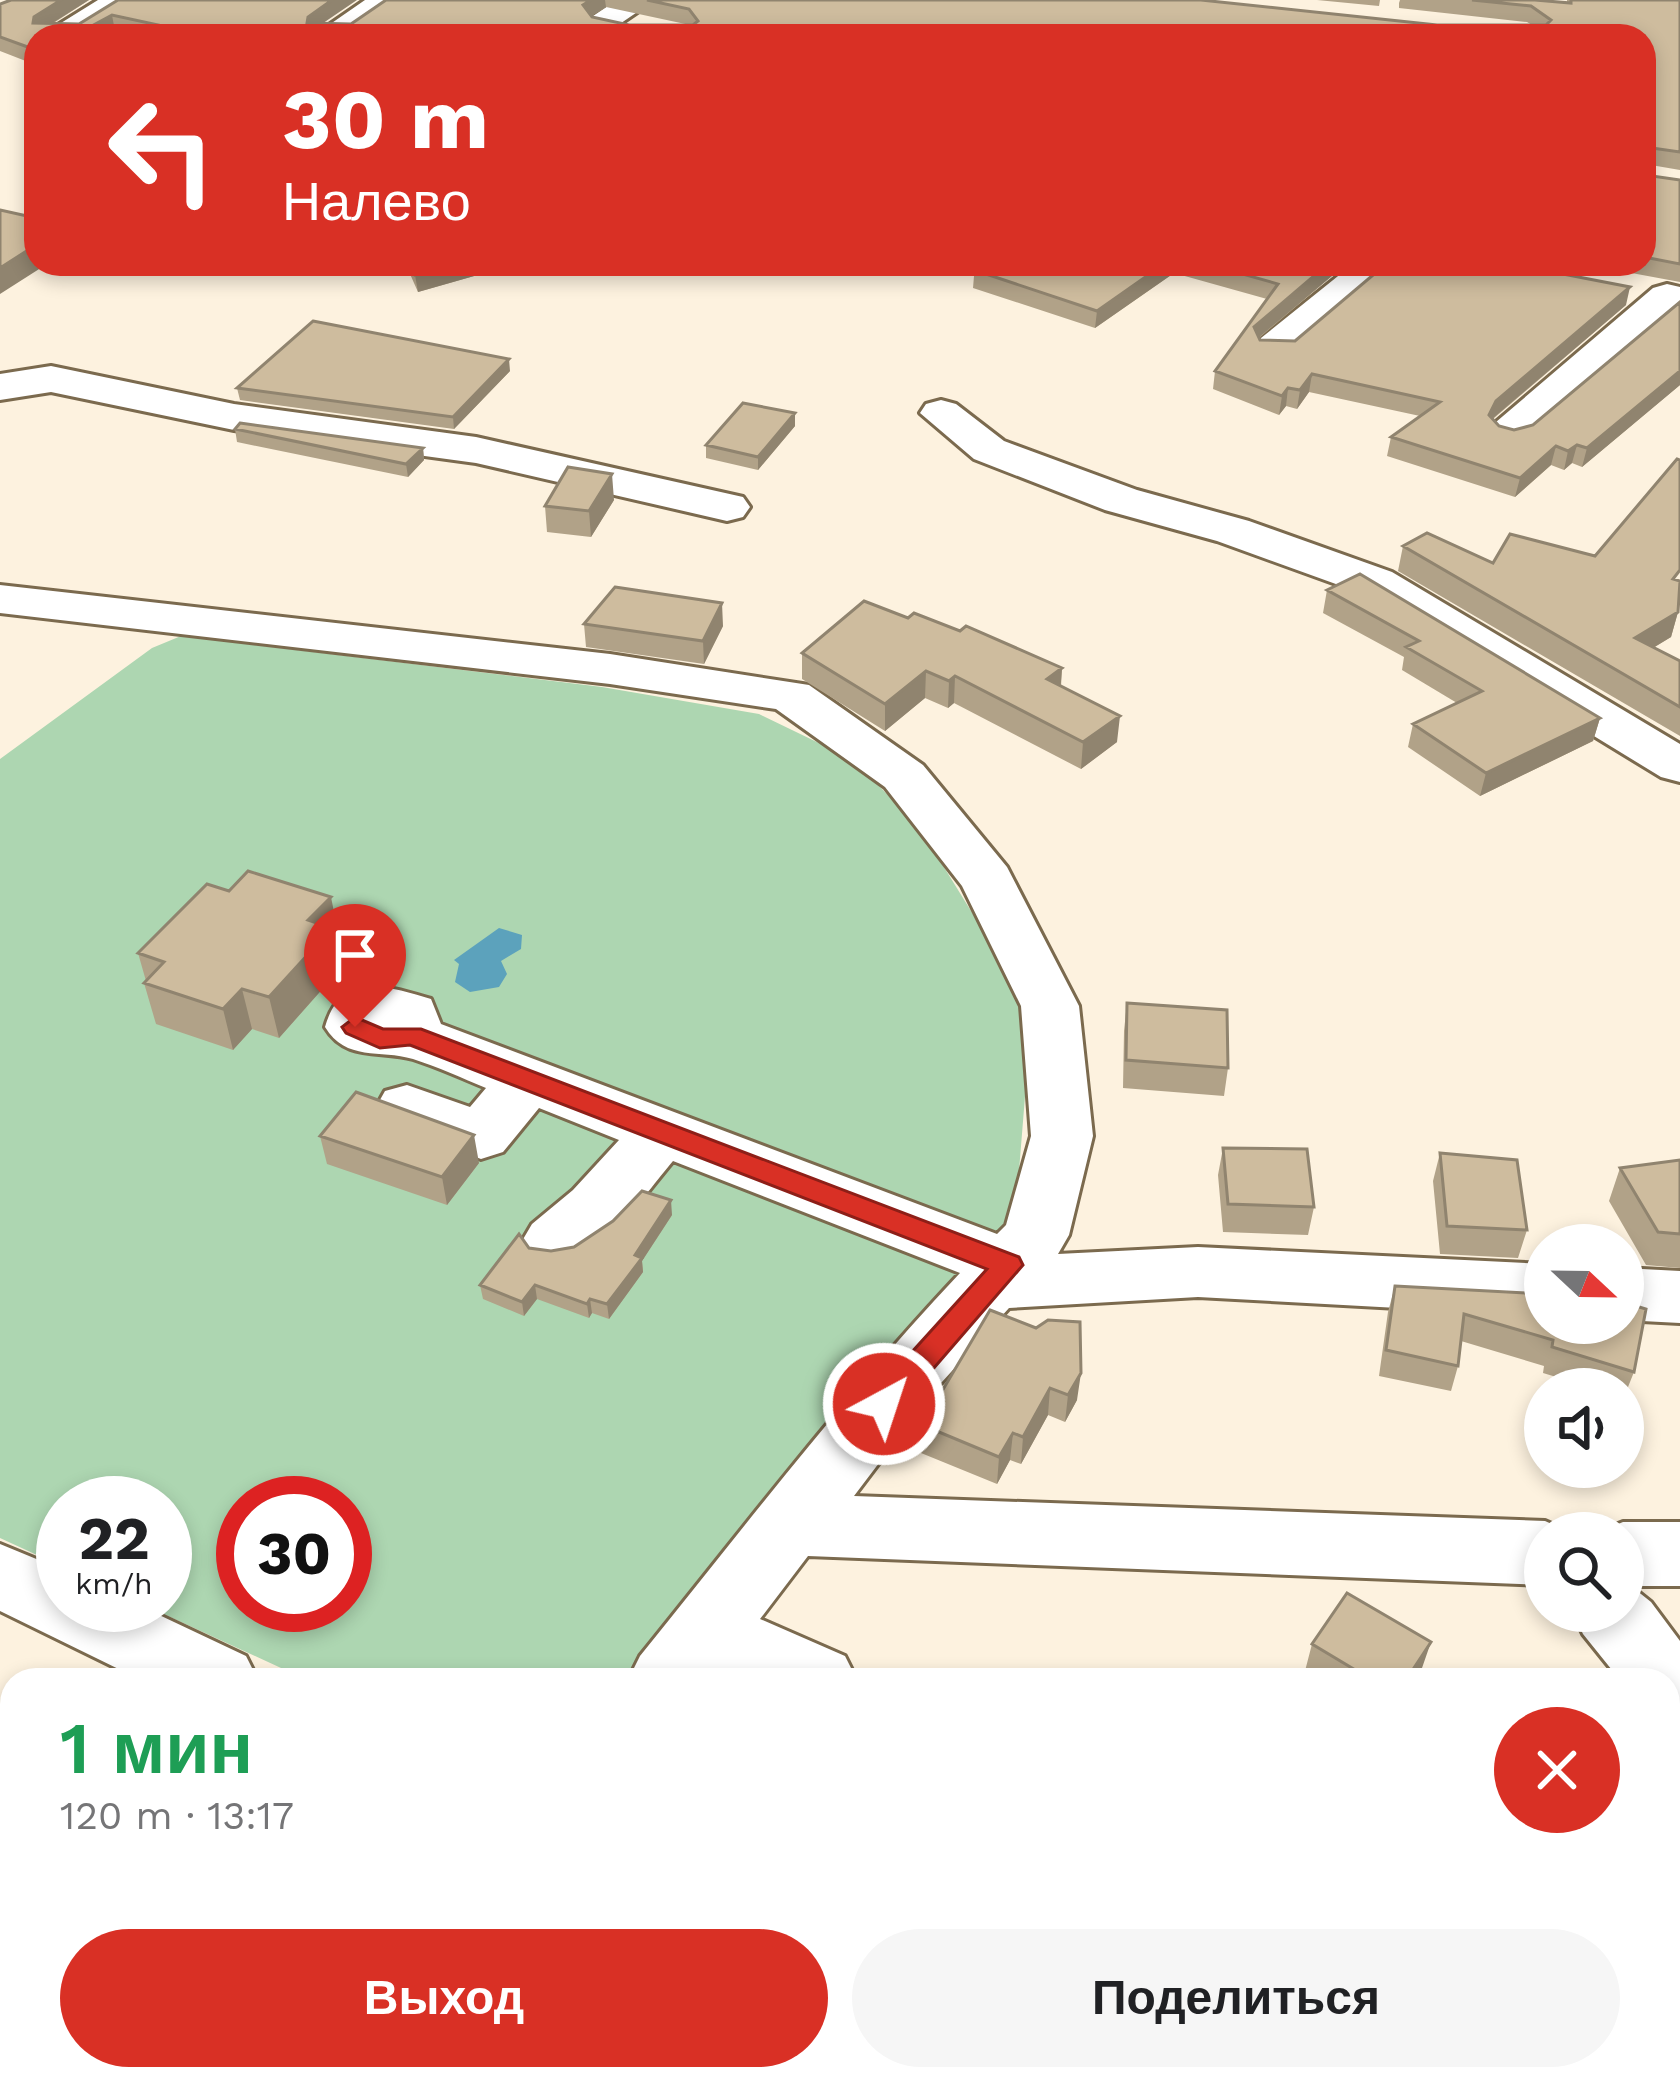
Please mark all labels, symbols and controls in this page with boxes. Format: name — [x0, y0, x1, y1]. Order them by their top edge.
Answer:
text: 30 m — [282, 70, 489, 168]
icon: left — [84, 72, 240, 228]
text: Налево — [282, 170, 471, 233]
pin — [304, 904, 406, 1027]
icon: arrive — [322, 922, 388, 988]
north arrow — [1524, 1224, 1644, 1344]
map controls — [1524, 1224, 1644, 1632]
position arrow — [821, 1341, 947, 1467]
button: sound — [1524, 1368, 1644, 1488]
speed limit sign: 30 — [216, 1476, 372, 1632]
text: 22 — [78, 1503, 150, 1574]
button: search — [1524, 1512, 1644, 1632]
text: km/h — [75, 1566, 153, 1601]
text: 1 мин — [60, 1706, 253, 1790]
button: close — [1494, 1707, 1620, 1833]
text: 120 m · 13:17 — [60, 1793, 294, 1838]
button: Выход — [60, 1929, 828, 2067]
button: Поделиться — [852, 1929, 1620, 2067]

